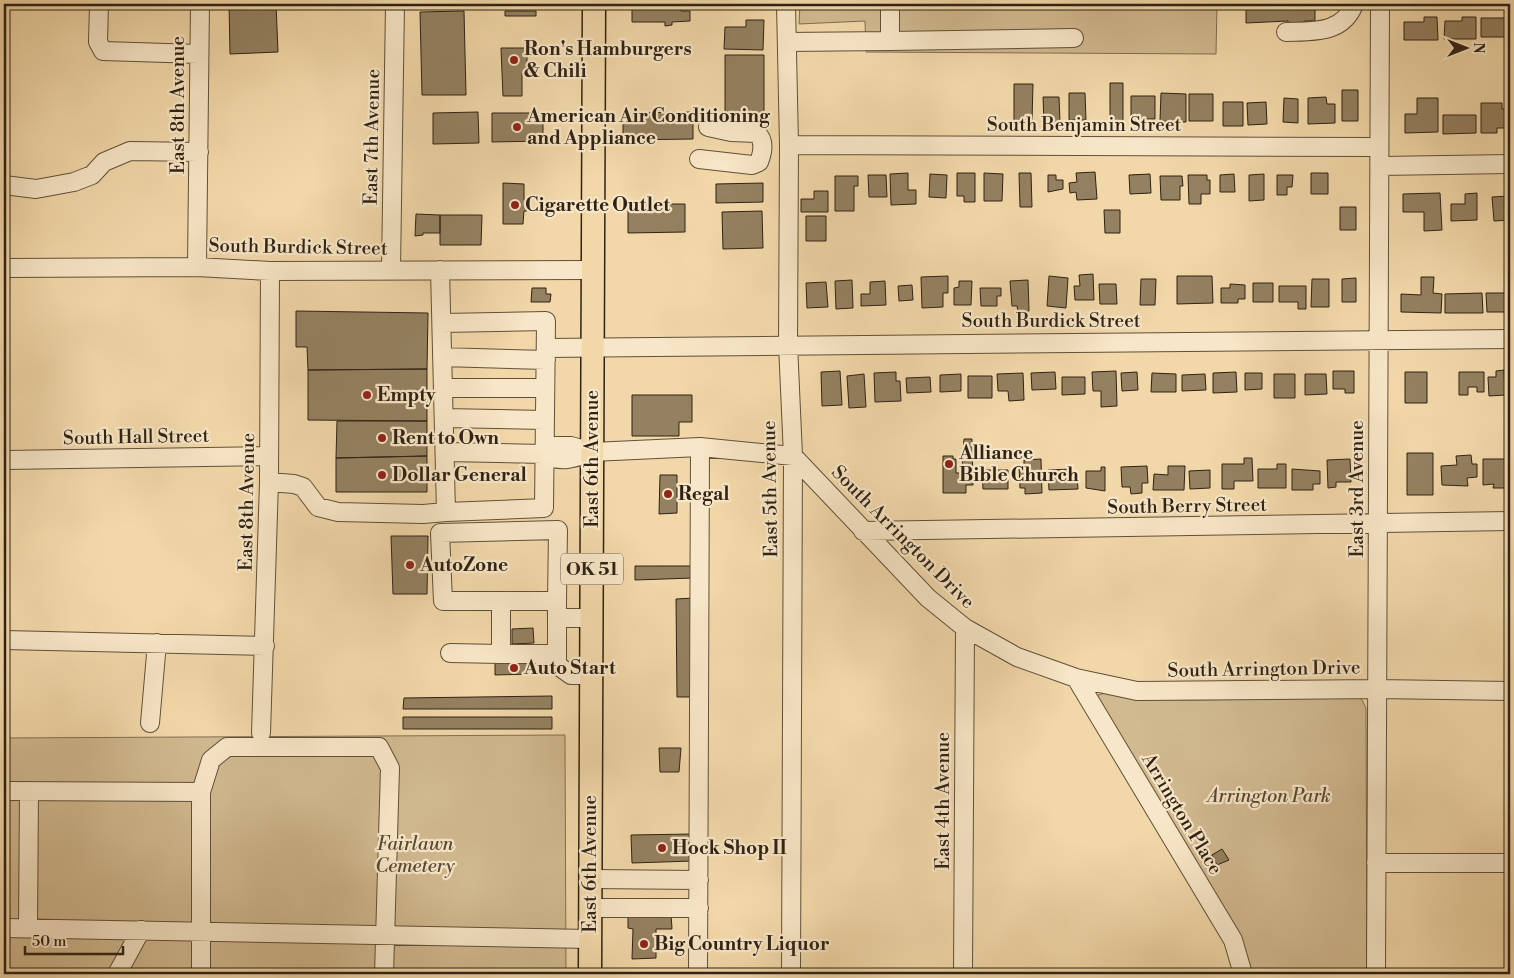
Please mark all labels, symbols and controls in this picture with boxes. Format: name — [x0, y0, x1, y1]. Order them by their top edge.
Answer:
north arrow — [1442, 22, 1492, 72]
street label: East 8th Avenue — [166, 36, 190, 174]
place label: Ron's Hamburgers & Chili — [524, 37, 692, 83]
text: N — [1469, 42, 1487, 54]
marker: Ron's Hamburgers & Chili — [508, 54, 520, 66]
street label: East 7th Avenue — [359, 69, 385, 205]
place label: American Air Conditioning and Appliance — [526, 104, 771, 150]
street label: South Benjamin Street — [987, 113, 1182, 137]
marker: American Air Conditioning and Appliance — [511, 121, 523, 133]
place label: Cigarette Outlet — [525, 193, 670, 217]
marker: Cigarette Outlet — [509, 199, 521, 211]
street label: South Burdick Street — [208, 233, 388, 261]
street label: South Burdick Street — [962, 309, 1141, 333]
place label: Empty — [377, 383, 436, 407]
marker: Empty — [361, 389, 373, 401]
street label: East 6th Avenue — [580, 390, 604, 528]
street label: East 5th Avenue — [757, 420, 783, 558]
street label: East 3rd Avenue — [1345, 420, 1369, 558]
street label: South Hall Street — [63, 424, 210, 450]
place label: Rent to Own — [392, 426, 499, 450]
marker: Rent to Own — [376, 432, 388, 444]
street label: East 8th Avenue — [234, 433, 260, 571]
place label: Alliance Bible Church — [958, 441, 1079, 487]
marker: Alliance Bible Church — [943, 458, 955, 470]
street label: South Arrington Drive — [826, 460, 980, 614]
place label: Dollar General — [392, 463, 527, 487]
marker: Dollar General — [376, 469, 388, 481]
place label: Regal — [678, 482, 729, 506]
marker: Regal — [662, 488, 674, 500]
street label: South Berry Street — [1107, 493, 1267, 519]
place label: AutoZone — [419, 553, 508, 577]
road number: OK 51 — [561, 554, 623, 584]
marker: AutoZone — [404, 559, 416, 571]
street label: South Arrington Drive — [1167, 655, 1361, 683]
place label: Auto Start — [523, 656, 616, 680]
marker: Auto Start — [508, 662, 520, 674]
street label: East 4th Avenue — [931, 732, 955, 870]
street label: Arrington Place — [1136, 748, 1228, 879]
park label: Arrington Park — [1205, 784, 1331, 808]
street label: East 6th Avenue — [578, 795, 602, 933]
park label: Fairlawn Cemetery — [375, 832, 456, 878]
place label: Hock Shop II — [672, 836, 788, 860]
marker: Hock Shop II — [656, 842, 668, 854]
scale bar — [25, 923, 122, 955]
text: 50 m — [32, 932, 66, 951]
place label: Big Country Liquor — [654, 932, 830, 956]
marker: Big Country Liquor — [638, 938, 650, 950]

